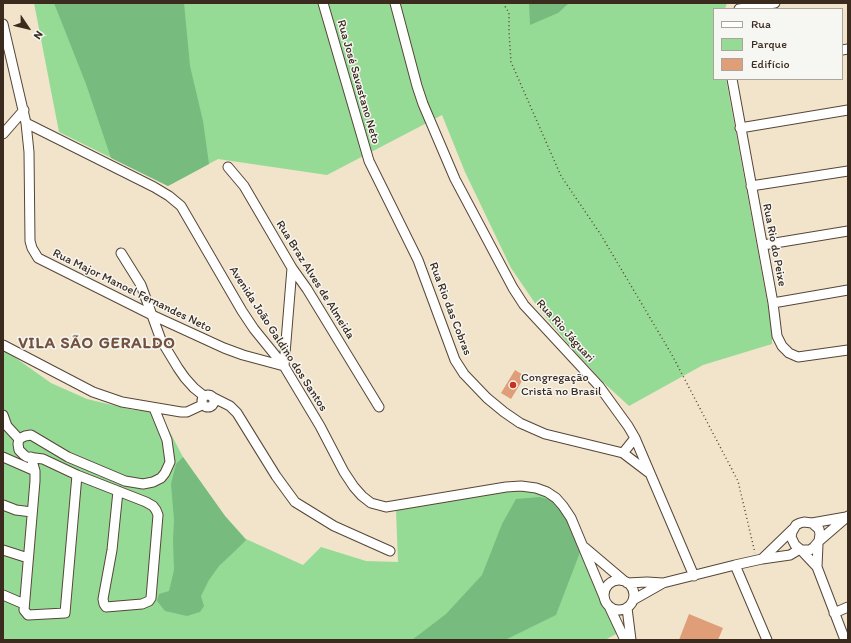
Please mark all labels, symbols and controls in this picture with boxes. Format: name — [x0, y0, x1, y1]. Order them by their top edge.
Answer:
north arrow — [8, 8, 48, 48]
legend — [713, 8, 843, 80]
text: Rua — [751, 17, 771, 31]
street label: Rua José Savastano Neto — [333, 18, 383, 146]
text: N — [31, 28, 46, 42]
text: Parque — [751, 37, 787, 51]
text: Edifício — [751, 57, 790, 71]
street label: Rua Rio do Peixe — [759, 202, 789, 288]
street label: Rua Braz Alves de Almeida — [273, 218, 357, 342]
street label: Rua Major Manoel Fernandes Neto — [50, 246, 214, 336]
street label: Rua Rio das Cobras — [426, 260, 474, 358]
street label: Avenida João Galdino dos Santos — [226, 264, 330, 414]
street label: Rua Rio Jáguari — [533, 297, 597, 365]
district label: VILA SÃO GERALDO — [18, 334, 176, 354]
place label: Congregação Cristã no Brasil — [521, 371, 601, 399]
marker: Congregação Cristã no Brasil — [508, 380, 518, 390]

